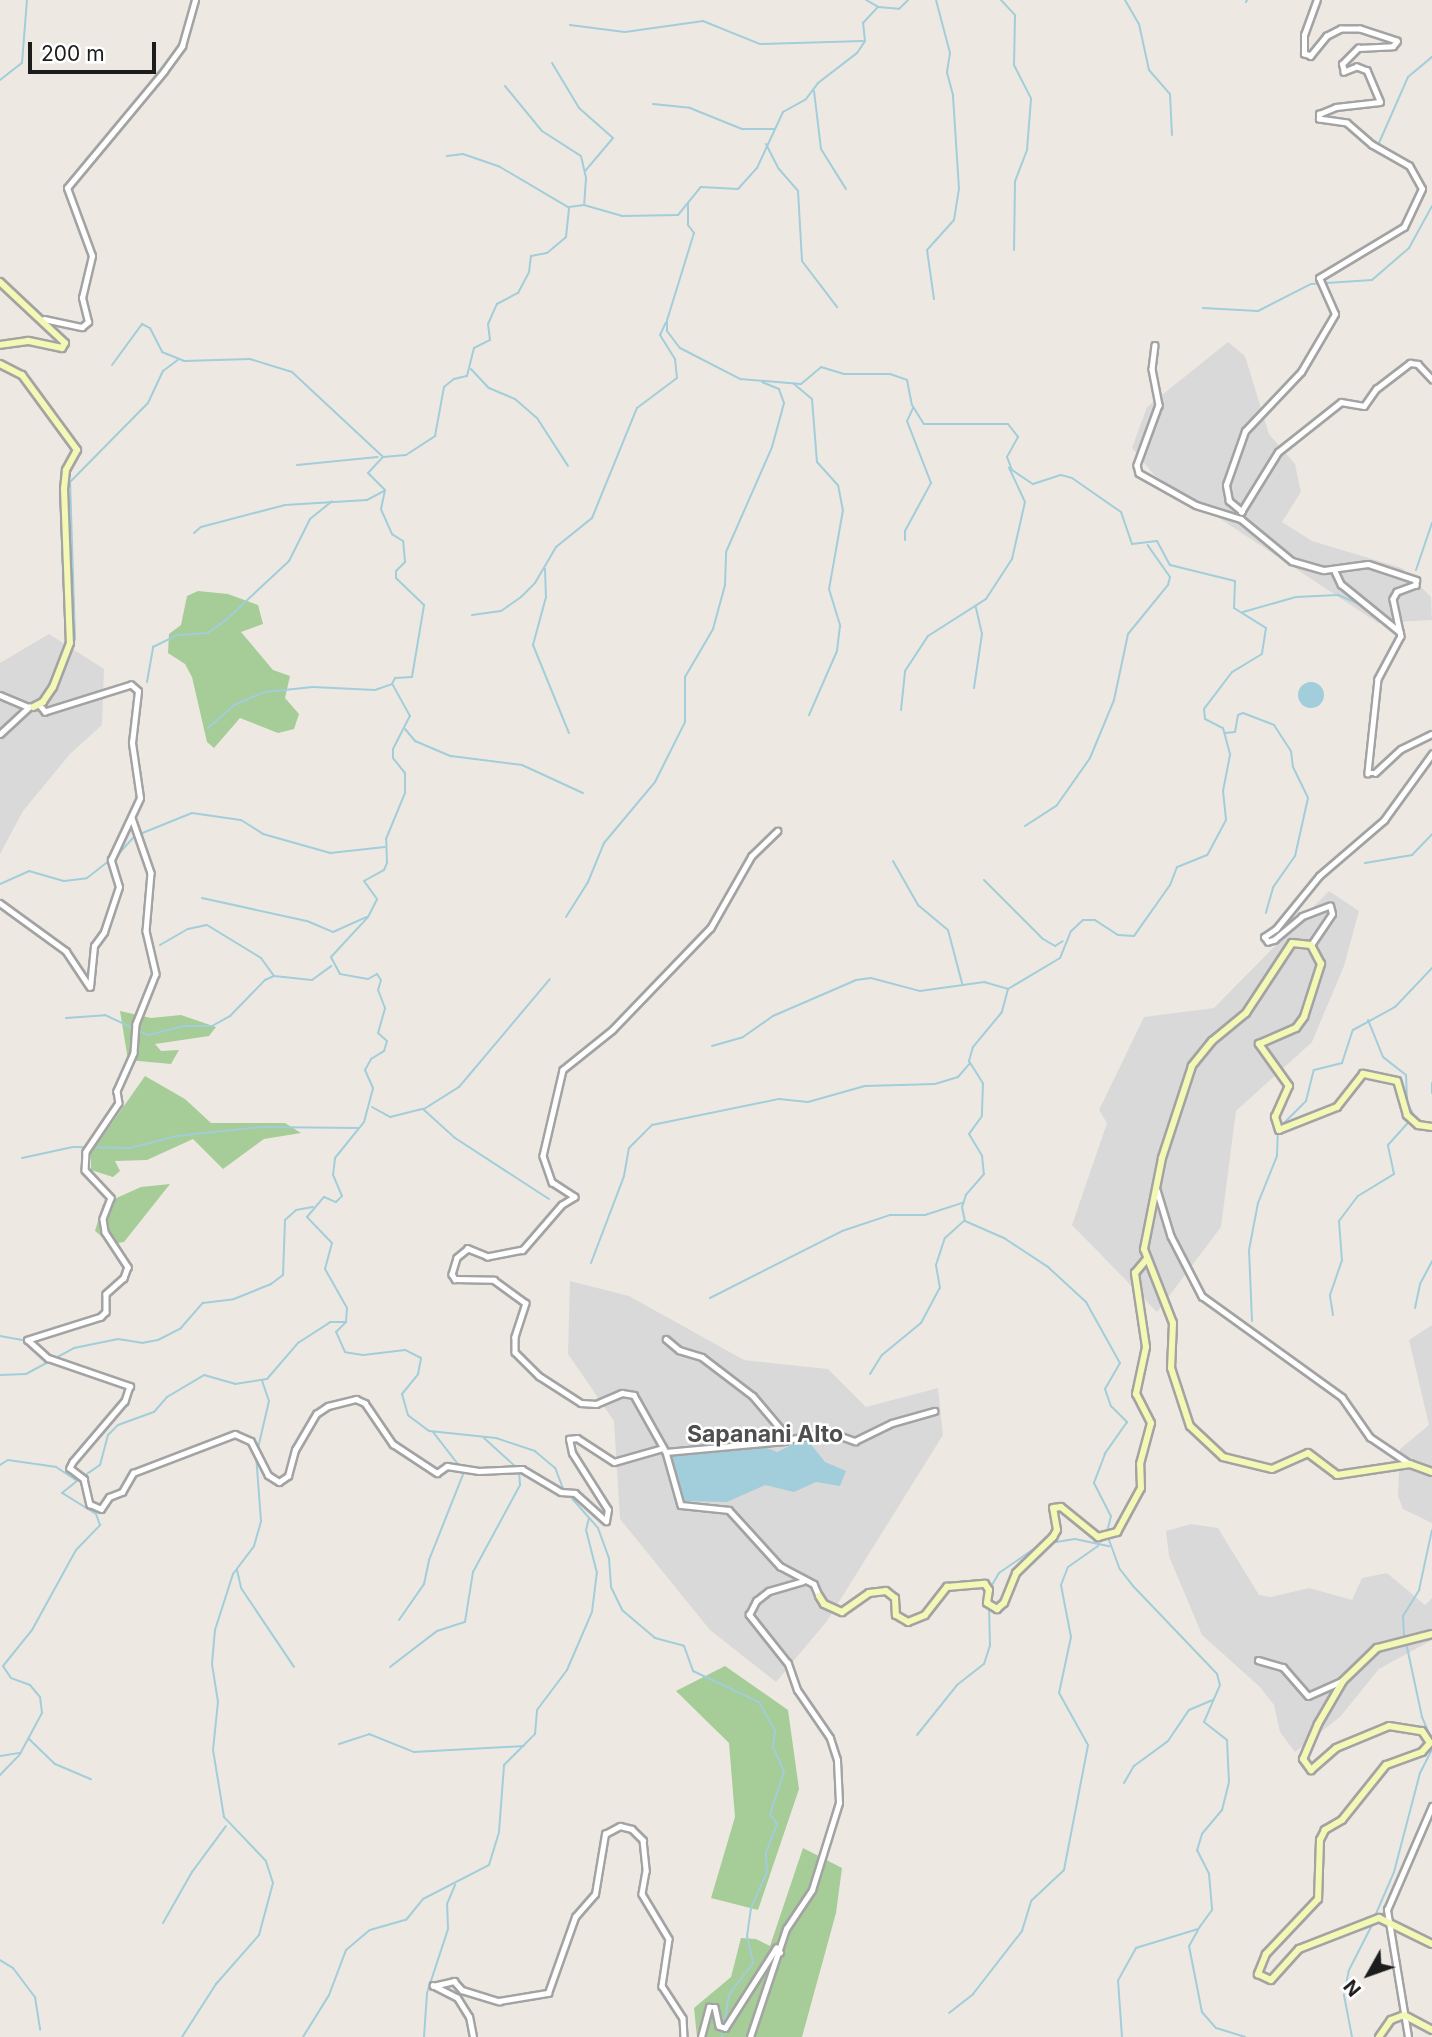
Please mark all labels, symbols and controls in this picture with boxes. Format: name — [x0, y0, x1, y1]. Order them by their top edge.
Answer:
scale bar — [32, 28, 159, 72]
text: 200 m — [41, 41, 105, 66]
district label: Sapanani Alto — [687, 1420, 843, 1448]
north arrow — [1334, 1939, 1404, 2009]
text: N — [1339, 1975, 1366, 2001]

